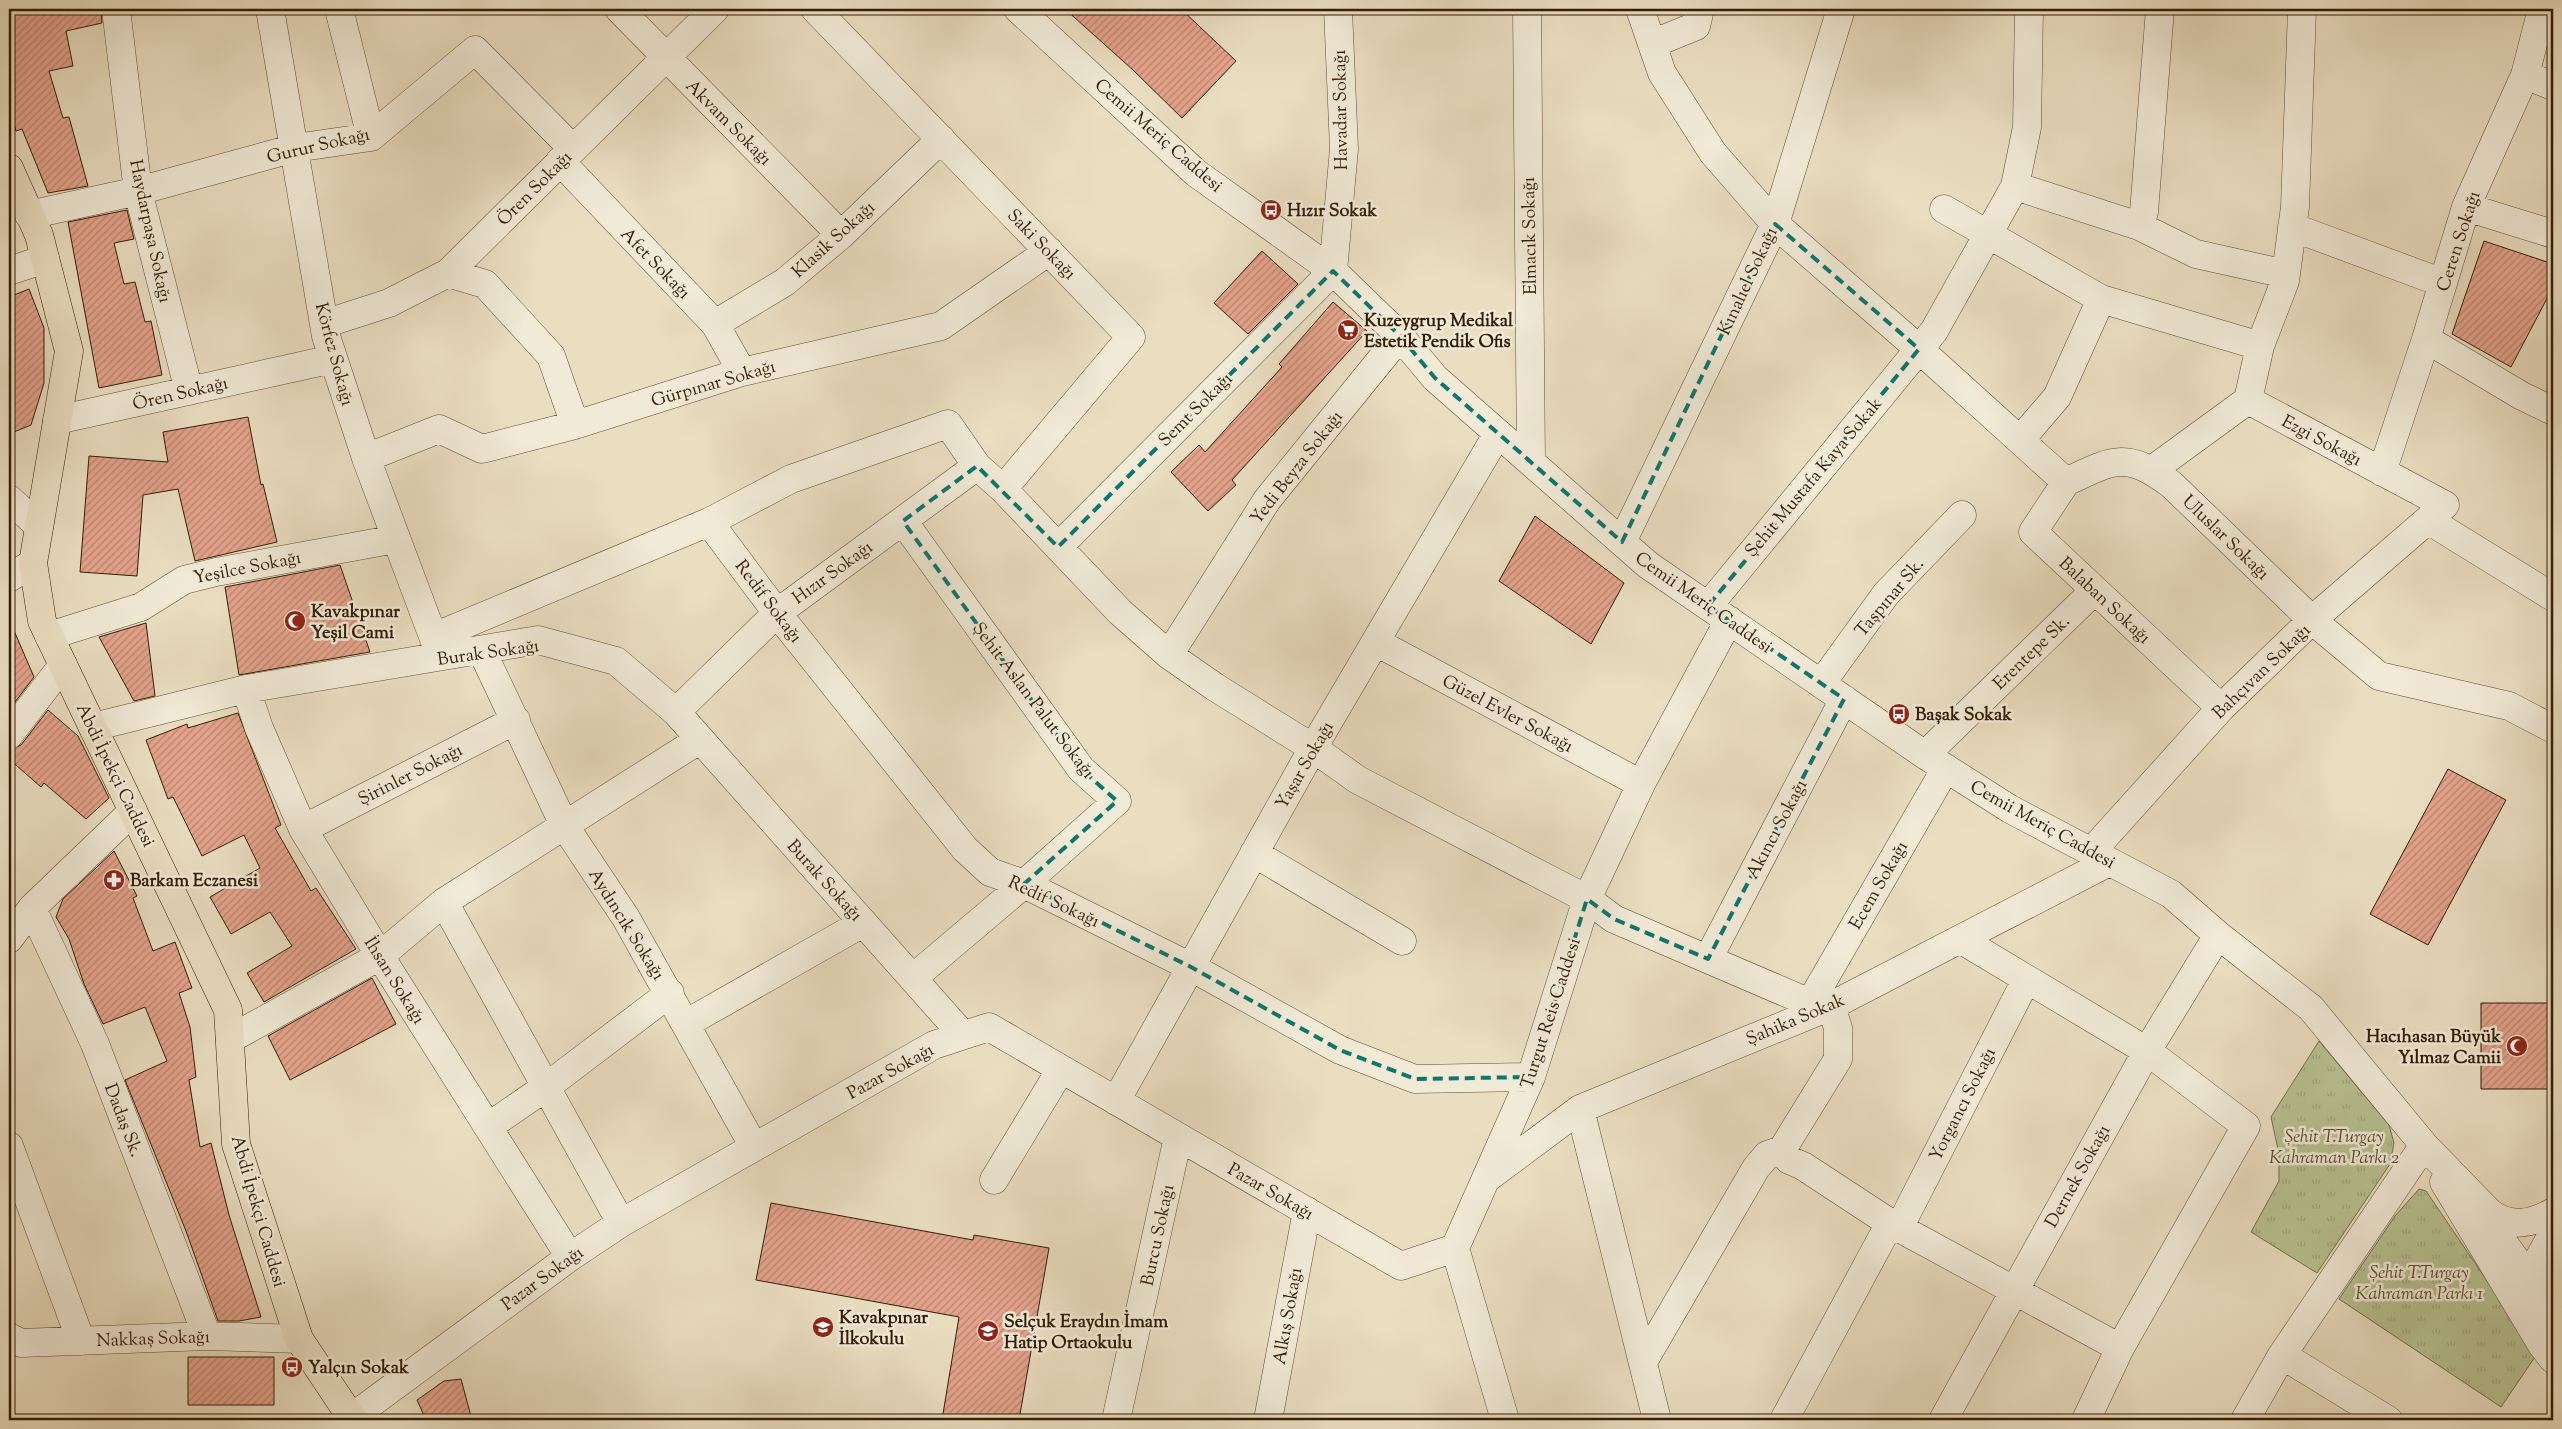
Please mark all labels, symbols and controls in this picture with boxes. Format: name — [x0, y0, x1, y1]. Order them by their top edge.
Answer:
street label: Havadar Sokağı — [1328, 49, 1356, 171]
street label: Cemii Meriç Caddesi — [1088, 73, 1228, 200]
street label: Akvam Sokağı — [679, 74, 777, 172]
street label: Gurur Sokağı — [264, 122, 373, 171]
street label: Ören Sokağı — [492, 146, 579, 233]
street label: Haydarpaşa Sokağı — [121, 157, 177, 305]
street label: Elmacık Sokağı — [1517, 177, 1545, 295]
street label: Ceren Sokağı — [2431, 188, 2488, 295]
street label: Klasik Sokağı — [787, 196, 882, 285]
bus stop icon: Hızır Sokak — [1259, 198, 1283, 222]
place label: Hızır Sokak — [1287, 199, 1377, 225]
street label: Saki Sokağı — [1000, 204, 1081, 287]
street label: Afet Sokağı — [614, 223, 696, 306]
street label: Kınalıel Sokağı — [1712, 224, 1785, 340]
street label: Körfez Sokağı — [307, 300, 359, 409]
place label: Kuzeygrup Medikal Estetik Pendik Ofis — [1364, 309, 1514, 356]
supermarket icon: Kuzeygrup Medikal Estetik Pendik Ofis — [1336, 318, 1360, 342]
street label: Gürpınar Sokağı — [648, 355, 779, 415]
street label: Semt Sokağı — [1153, 367, 1240, 454]
street label: Ören Sokağı — [130, 371, 231, 419]
street label: Şehit Mustafa Kaya Sokak — [1740, 393, 1889, 564]
street label: Yedi Beyza Sokağı — [1245, 406, 1350, 531]
street label: Ezgi Sokağı — [2276, 410, 2366, 474]
street label: Uluslar Sokağı — [2175, 490, 2274, 587]
street label: Hızır Sokağı — [788, 535, 879, 612]
street label: Yeşilce Sokağı — [191, 546, 303, 592]
street label: Cemii Meriç Caddesi — [1629, 546, 1777, 661]
street label: Balaban Sokağı — [2052, 552, 2156, 651]
street label: Taşpınar Sk. — [1850, 553, 1931, 643]
street label: Redif Sokağı — [727, 555, 807, 649]
place label: Kavakpınar Yeşil Cami — [311, 600, 400, 647]
mosque icon: Kavakpınar Yeşil Cami — [283, 609, 307, 633]
street label: Erentepe Sk. — [1988, 610, 2077, 697]
street label: Şehit Aslan Palut Sokağı — [965, 618, 1100, 785]
street label: Bahçıvan Sokağı — [2207, 619, 2317, 726]
street label: Burak Sokağı — [436, 634, 541, 674]
street label: Güzel Evler Sokağı — [1437, 669, 1577, 760]
street label: Abdi İpekçi Caddesi — [68, 700, 160, 852]
bus stop icon: Başak Sokak — [1887, 702, 1911, 726]
place label: Başak Sokak — [1915, 703, 2012, 729]
street label: Yaşar Sokağı — [1270, 717, 1341, 815]
street label: Şirinler Sokağı — [354, 738, 468, 813]
street label: Cemii Meriç Caddesi — [1965, 775, 2119, 877]
street label: Akıncı Sokağı — [1741, 776, 1815, 884]
street label: Burak Sokağı — [780, 835, 868, 928]
street label: Ecem Sokağı — [1844, 837, 1916, 935]
street label: Aydıncık Sokağı — [581, 864, 670, 986]
pharmacy icon: Barkam Eczanesi — [102, 868, 126, 892]
place label: Barkam Eczanesi — [130, 869, 259, 895]
street label: Redif Sokağı — [1003, 870, 1103, 935]
street label: İhsan Sokağı — [356, 932, 430, 1030]
street label: Turgut Reis Caddesi — [1515, 935, 1589, 1092]
street label: Şahika Sokak — [1742, 988, 1849, 1053]
place label: Hacıhasan Büyük Yılmaz Camii — [2366, 1025, 2502, 1072]
mosque icon: Hacıhasan Büyük Yılmaz Camii — [2505, 1034, 2529, 1058]
street label: Pazar Sokağı — [843, 1038, 939, 1107]
street label: Yorgancı Sokağı — [1924, 1044, 2004, 1166]
street label: Dadaş Sk. — [96, 1080, 148, 1161]
street label: Dernek Sokağı — [2040, 1121, 2118, 1233]
park label: Şehit T.Turgay Kahraman Parkı 2 — [2269, 1125, 2399, 1172]
street label: Abdi İpekçi Caddesi — [223, 1133, 291, 1291]
street label: Pazar Sokağı — [1222, 1158, 1318, 1228]
street label: Burcu Sokağı — [1136, 1182, 1182, 1289]
street label: Pazar Sokağı — [497, 1241, 590, 1318]
park label: Şehit T.Turgay Kahraman Parkı 1 — [2355, 1261, 2483, 1308]
street label: Alkış Sokağı — [1268, 1266, 1310, 1367]
place label: Kavakpınar İlkokulu — [839, 1306, 928, 1353]
place label: Selçuk Eraydın İmam Hatip Ortaokulu — [1004, 1309, 1168, 1357]
school or university icon: Kavakpınar İlkokulu — [811, 1315, 835, 1339]
school or university icon: Selçuk Eraydın İmam Hatip Ortaokulu — [976, 1319, 1000, 1343]
street label: Nakkaş Sokağı — [96, 1325, 210, 1355]
bus stop icon: Yalçın Sokak — [280, 1355, 304, 1379]
place label: Yalçın Sokak — [308, 1356, 409, 1382]

